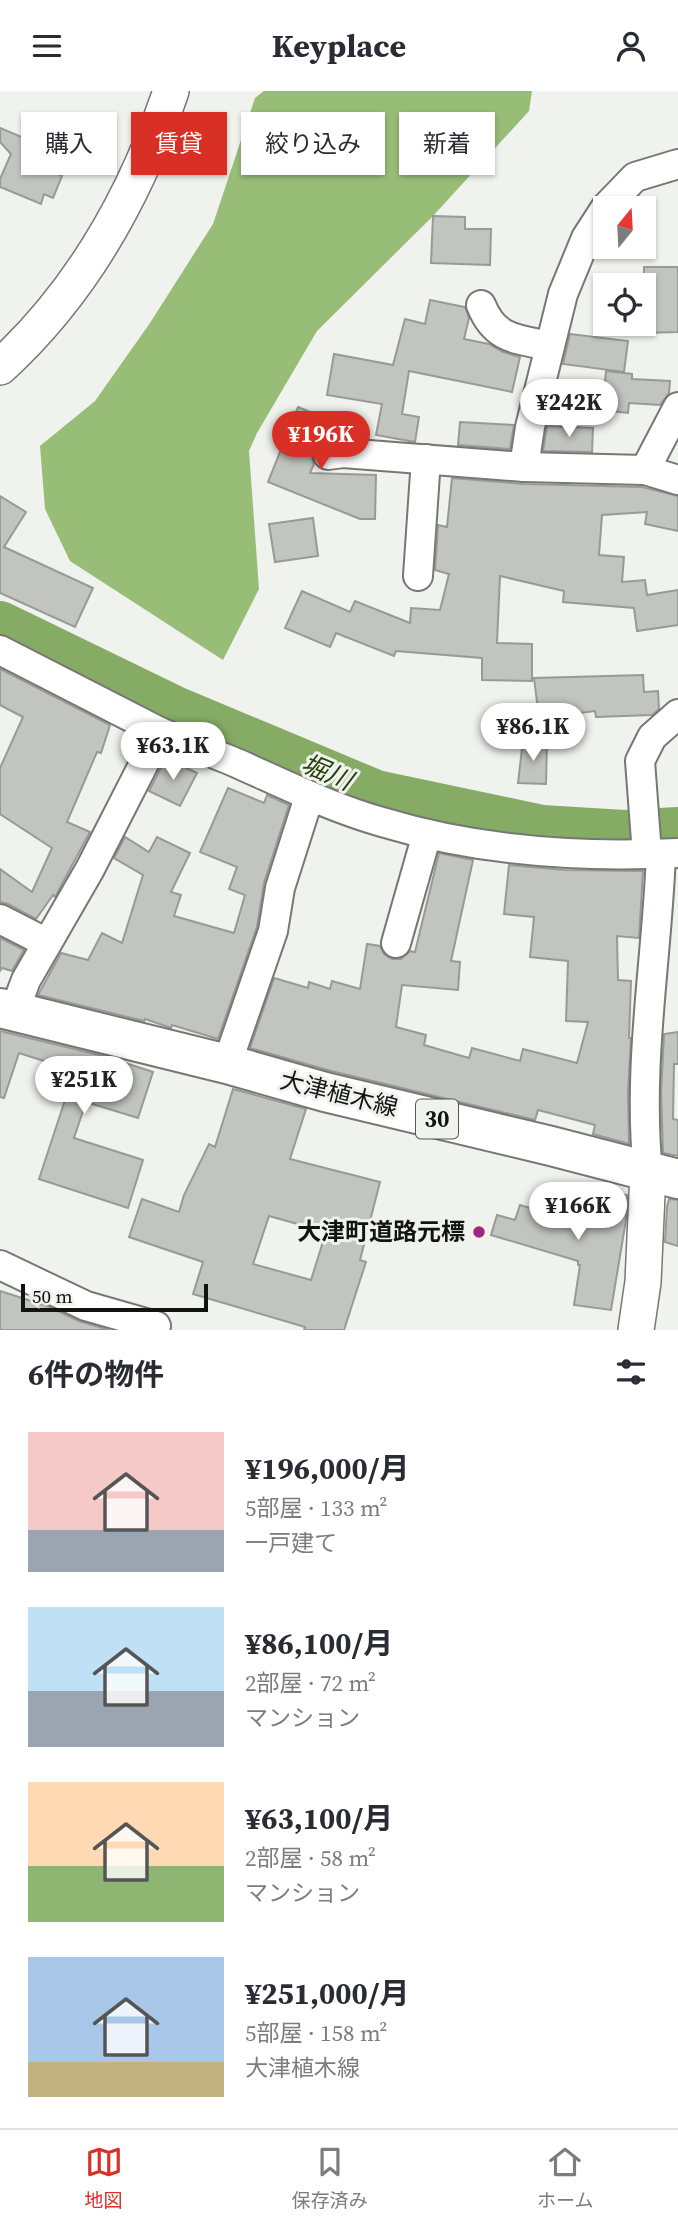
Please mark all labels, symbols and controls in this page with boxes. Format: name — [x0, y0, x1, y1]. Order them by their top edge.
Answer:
text: Keyplace — [272, 24, 406, 68]
icon: menu — [28, 27, 66, 65]
icon: person — [612, 27, 650, 65]
chip: 購入 — [21, 112, 117, 175]
chip: 賃貸 — [131, 112, 227, 175]
chip: 絞り込み — [241, 112, 385, 175]
chip: 新着 — [399, 112, 495, 175]
north arrow — [593, 196, 656, 259]
map controls — [593, 196, 656, 336]
button: locate — [593, 273, 656, 336]
pin: ¥242K — [520, 379, 618, 439]
text: ¥242K — [536, 386, 602, 418]
pin: ¥196K — [272, 411, 370, 471]
text: ¥196K — [288, 418, 354, 450]
pin: ¥86.1K — [476, 703, 590, 763]
text: ¥86.1K — [497, 710, 569, 742]
pin: ¥63.1K — [116, 723, 230, 782]
text: ¥63.1K — [137, 729, 209, 761]
water label: 堀川 — [296, 745, 361, 800]
pin: ¥251K — [35, 1056, 133, 1116]
text: ¥251K — [51, 1063, 117, 1095]
street label: 大津植木線 — [277, 1063, 401, 1124]
road number: 30 — [416, 1100, 458, 1139]
pin: ¥166K — [529, 1183, 627, 1242]
text: ¥166K — [545, 1189, 611, 1221]
place label: 大津町道路元標 — [297, 1215, 465, 1248]
marker: 大津町道路元標 — [471, 1224, 487, 1240]
scale bar — [21, 1281, 208, 1313]
text: 50 m — [32, 1283, 73, 1309]
icon: filters — [612, 1353, 650, 1391]
text: 6件の物件 — [28, 1354, 164, 1395]
text: ¥196,000/月 — [245, 1448, 409, 1489]
icon: home — [84, 1460, 168, 1544]
text: 5部屋 · 133 m² — [245, 1492, 388, 1524]
text: 一戸建て — [245, 1527, 337, 1559]
text: ¥86,100/月 — [245, 1623, 393, 1664]
icon: home — [84, 1635, 168, 1719]
text: 2部屋 · 72 m² — [245, 1667, 376, 1699]
text: マンション — [245, 1702, 360, 1734]
text: ¥63,100/月 — [245, 1798, 393, 1839]
icon: home — [84, 1810, 168, 1894]
text: 2部屋 · 58 m² — [245, 1842, 376, 1874]
text: マンション — [245, 1877, 360, 1909]
text: ¥251,000/月 — [245, 1973, 409, 2014]
icon: home — [84, 1985, 168, 2069]
text: 5部屋 · 158 m² — [245, 2017, 388, 2049]
text: 大津植木線 — [245, 2052, 360, 2084]
tab: 地図 — [85, 2143, 123, 2213]
tab: 保存済み — [292, 2143, 368, 2213]
tab: ホーム — [537, 2143, 593, 2213]

